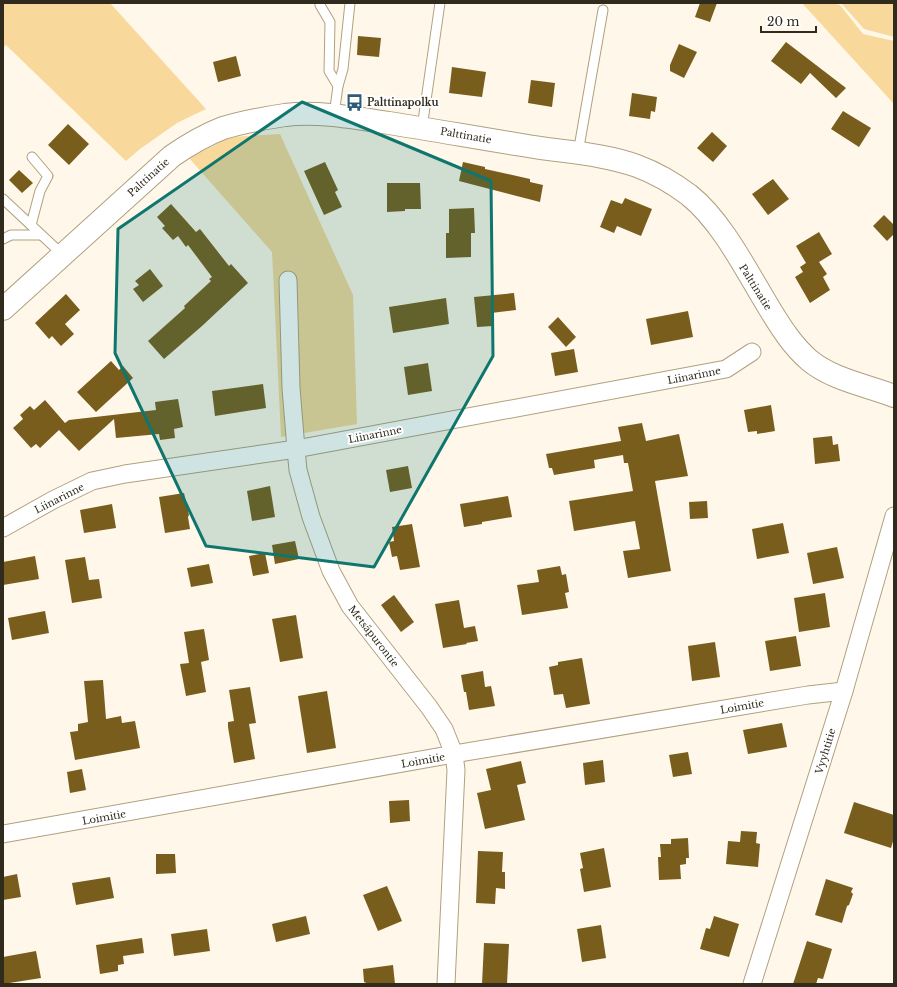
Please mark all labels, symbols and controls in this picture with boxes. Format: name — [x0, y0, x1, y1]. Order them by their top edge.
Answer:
scale bar — [761, 8, 816, 34]
text: 20 m — [767, 14, 799, 29]
bus stop icon: Palttinapolku — [344, 92, 364, 112]
place label: Palttinapolku — [367, 96, 438, 109]
street label: Palttinatie — [439, 125, 493, 146]
street label: Palttinatie — [125, 155, 172, 200]
street label: Palttinatie — [736, 262, 775, 313]
street label: Liinarinne — [666, 364, 722, 387]
street label: Liinarinne — [347, 423, 403, 446]
street label: Liinarinne — [32, 480, 87, 517]
street label: Metsäpurontie — [345, 603, 402, 670]
street label: Loimitie — [719, 696, 765, 717]
street label: Vyyhtitie — [812, 726, 839, 777]
street label: Loimitie — [400, 750, 446, 771]
street label: Loimitie — [81, 807, 127, 828]

